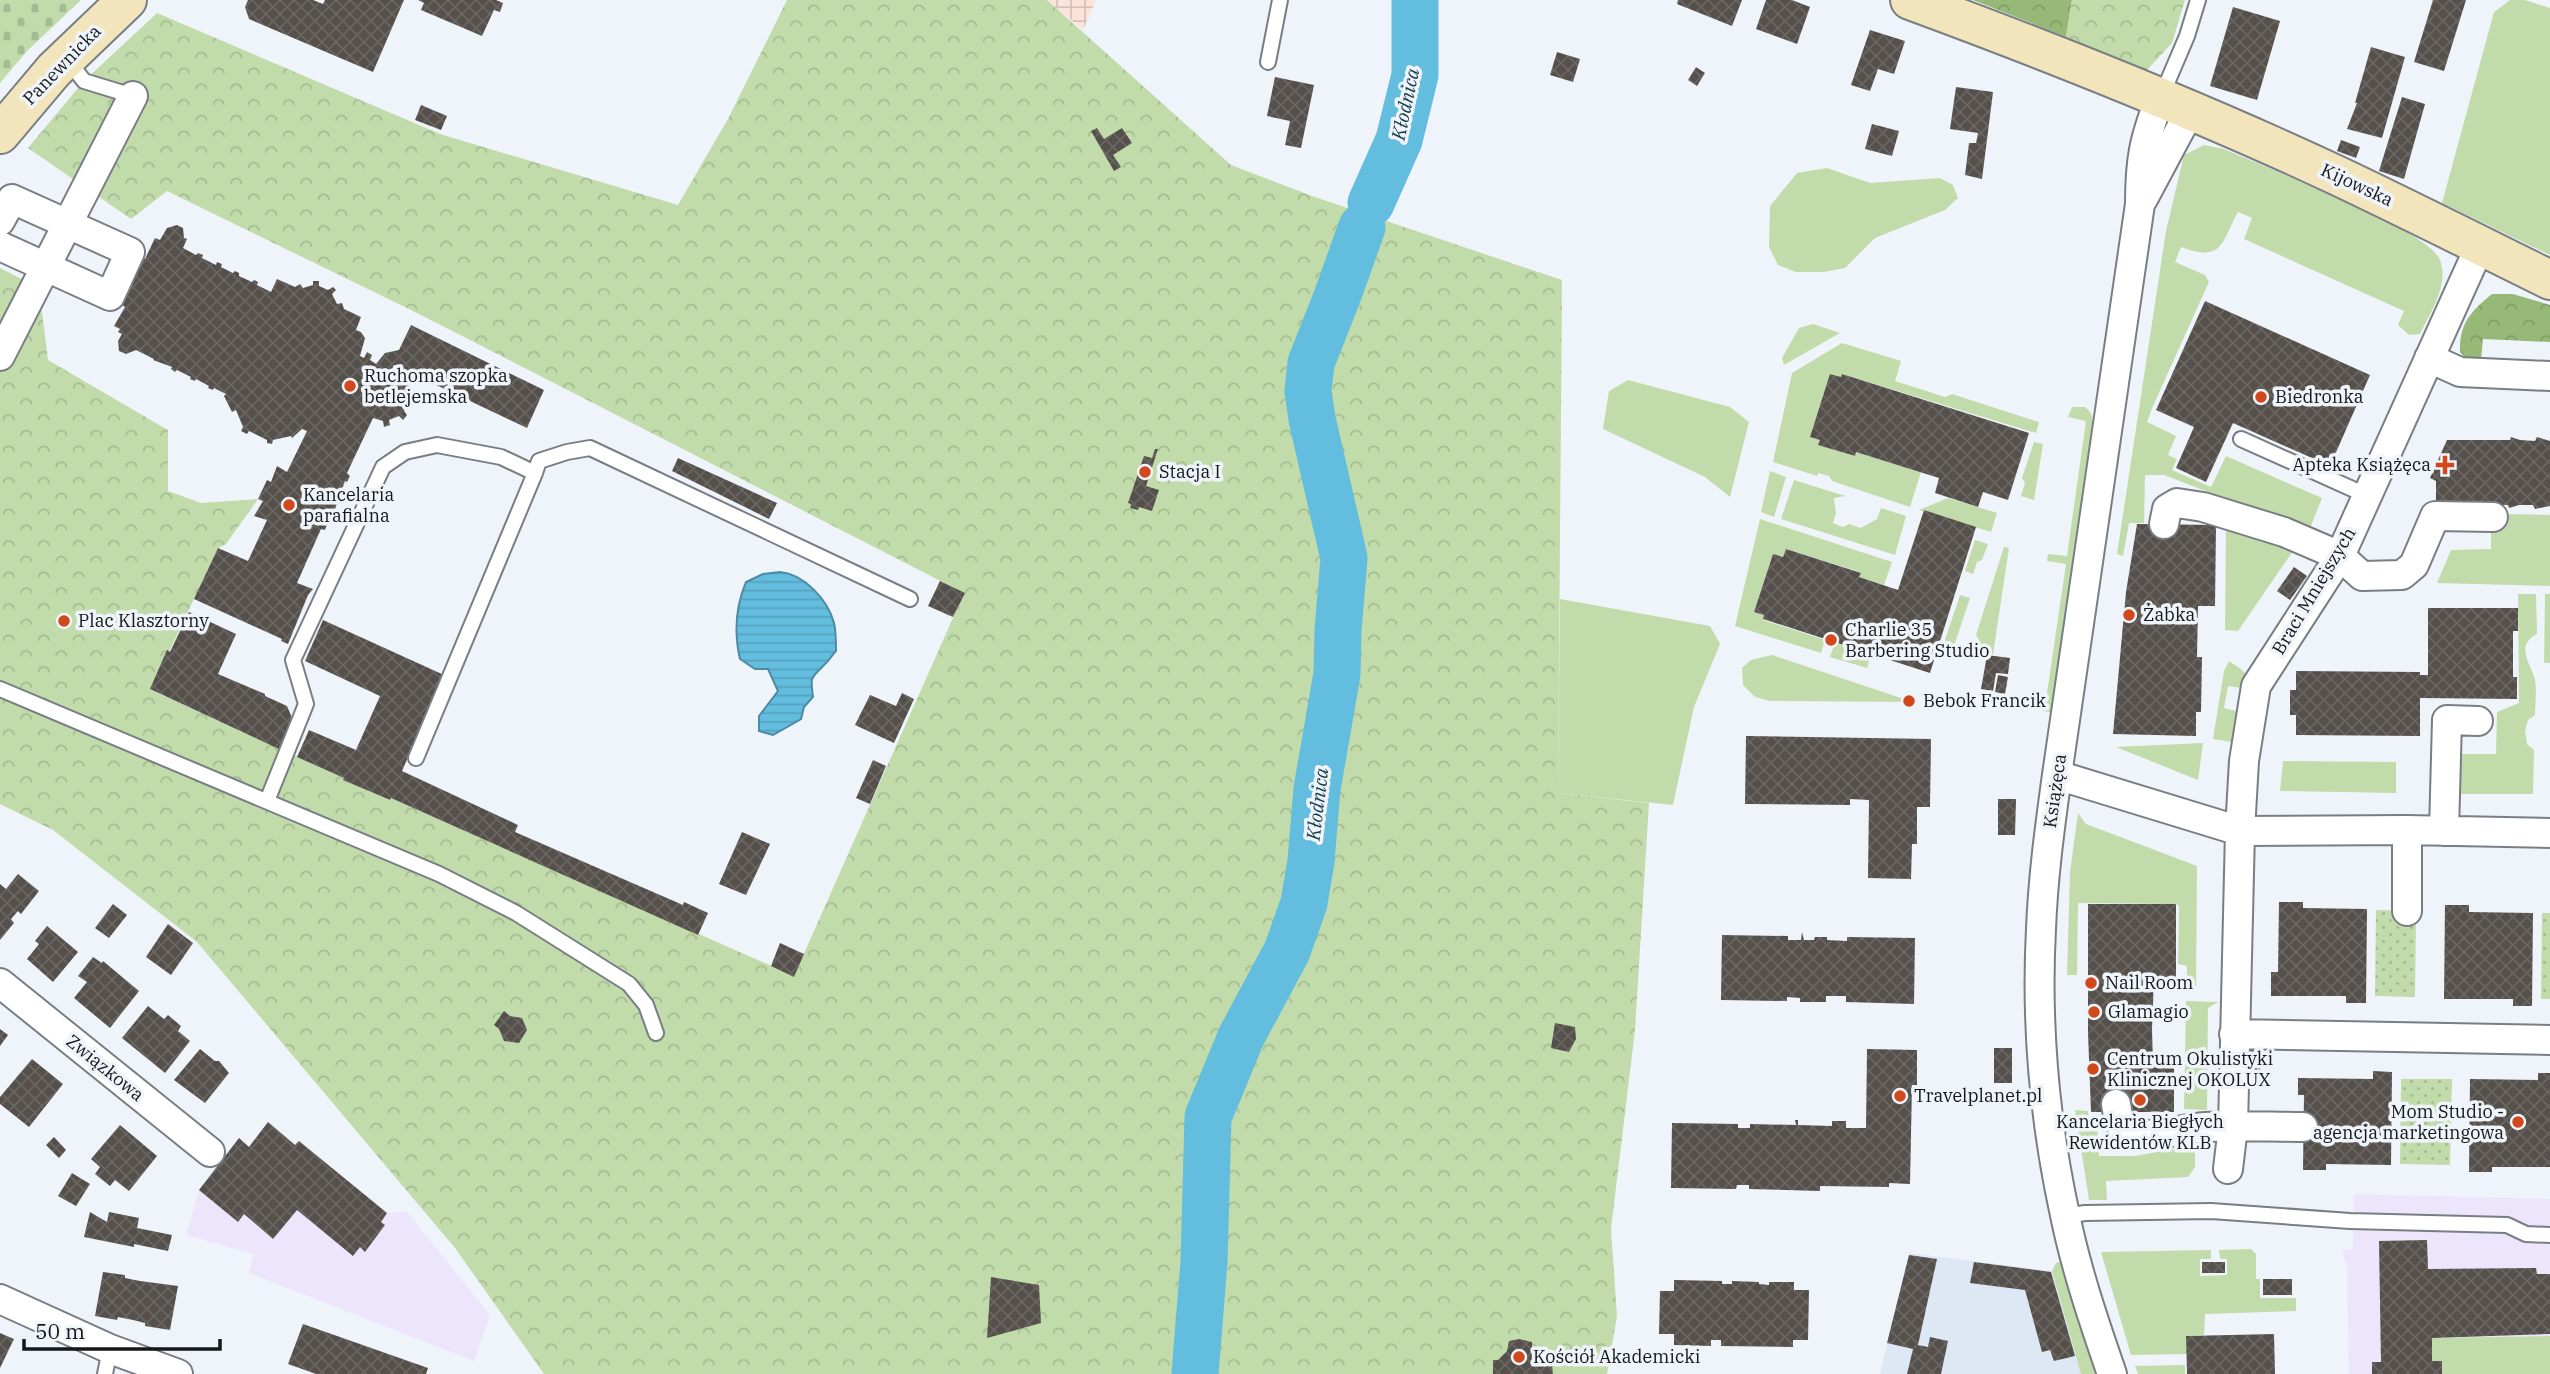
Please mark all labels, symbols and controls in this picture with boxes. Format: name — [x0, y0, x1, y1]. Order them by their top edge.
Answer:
street label: Panewnicka — [18, 20, 106, 110]
water label: Kłodnica — [1385, 65, 1424, 143]
street label: Kijowska — [2317, 158, 2397, 211]
place label: Ruchoma szopka betlejemska — [364, 364, 508, 408]
marker: Ruchoma szopka betlejemska — [342, 378, 358, 394]
place label: Biedronka — [2275, 385, 2364, 408]
marker: Biedronka — [2253, 389, 2269, 405]
place label: Apteka Książęca — [2293, 453, 2431, 476]
marker: Apteka Książęca — [2437, 457, 2453, 473]
place label: Stacja I — [1159, 460, 1221, 483]
marker: Stacja I — [1137, 464, 1153, 480]
place label: Kancelaria parafialna — [303, 483, 394, 527]
marker: Kancelaria parafialna — [281, 497, 297, 513]
street label: Braci Mniejszych — [2267, 523, 2361, 659]
place label: Żabka — [2143, 603, 2195, 626]
marker: Żabka — [2121, 607, 2137, 623]
place label: Plac Klasztorny — [78, 609, 209, 632]
marker: Plac Klasztorny — [56, 613, 72, 629]
place label: Charlie 35 Barbering Studio — [1845, 618, 1989, 662]
marker: Charlie 35 Barbering Studio — [1823, 632, 1839, 648]
place label: Bebok Francik — [1923, 689, 2047, 712]
marker: Bebok Francik — [1901, 693, 1917, 709]
street label: Książęca — [2038, 752, 2071, 830]
water label: Kłodnica — [1301, 766, 1333, 843]
place label: Nail Room — [2105, 971, 2193, 994]
marker: Nail Room — [2083, 975, 2099, 991]
place label: Glamagio — [2108, 1000, 2189, 1023]
marker: Glamagio — [2086, 1004, 2102, 1020]
street label: Związkowa — [62, 1029, 149, 1106]
place label: Centrum Okulistyki Klinicznej OKOLUX — [2107, 1047, 2273, 1091]
marker: Centrum Okulistyki Klinicznej OKOLUX — [2085, 1061, 2101, 1077]
place label: Travelplanet.pl — [1914, 1084, 2042, 1107]
marker: Travelplanet.pl — [1892, 1088, 1908, 1104]
marker: Kancelaria Biegłych Rewidentów KLB — [2132, 1092, 2148, 1108]
place label: Mom Studio - agencja marketingowa — [2313, 1100, 2504, 1144]
place label: Kancelaria Biegłych Rewidentów KLB — [2056, 1110, 2224, 1154]
marker: Mom Studio - agencja marketingowa — [2510, 1114, 2526, 1130]
scale bar — [24, 1308, 220, 1352]
text: 50 m — [35, 1317, 85, 1345]
place label: Kościół Akademicki — [1533, 1345, 1701, 1368]
marker: Kościół Akademicki — [1511, 1349, 1527, 1365]

